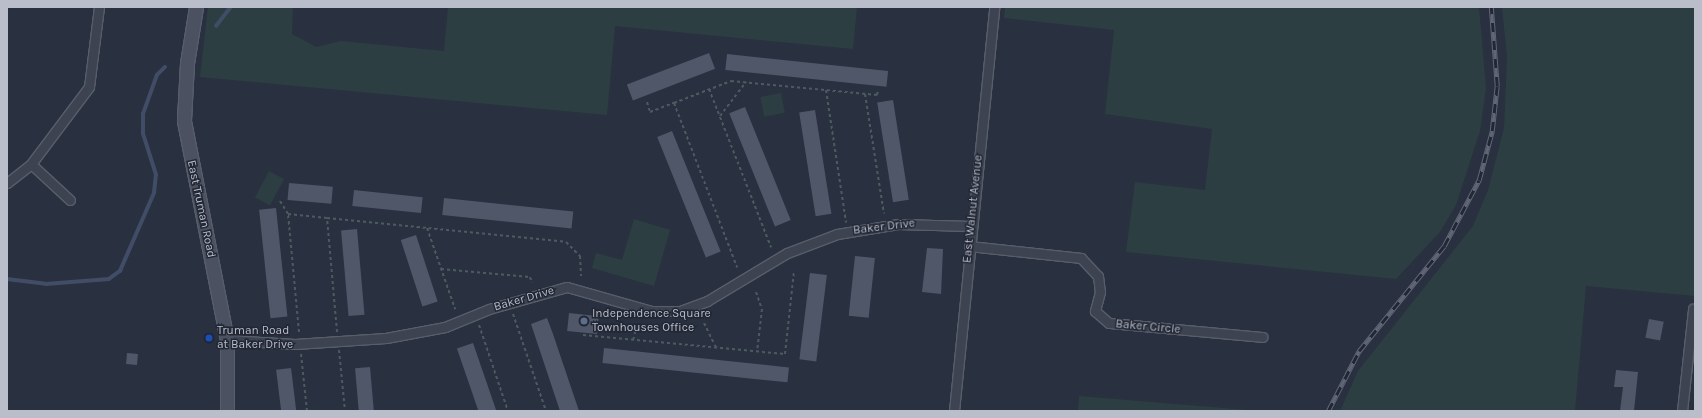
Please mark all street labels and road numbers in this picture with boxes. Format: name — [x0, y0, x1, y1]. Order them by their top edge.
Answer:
street label: East Walnut Avenue — [960, 154, 986, 264]
street label: East Truman Road — [184, 159, 218, 259]
street label: Baker Drive — [852, 216, 916, 238]
street label: Baker Drive — [492, 284, 556, 314]
street label: Baker Circle — [1115, 317, 1181, 337]

